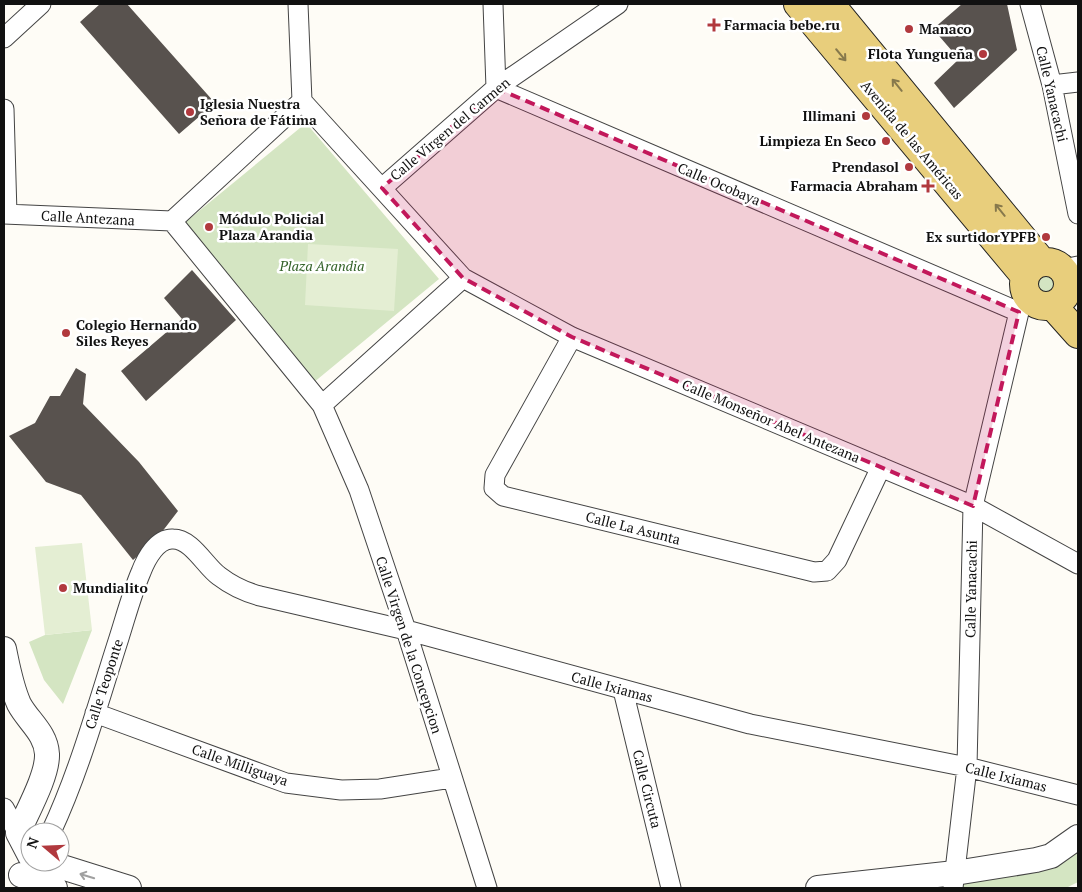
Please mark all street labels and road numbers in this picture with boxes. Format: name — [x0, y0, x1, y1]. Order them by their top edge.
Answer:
street label: Calle Yanacachi — [1032, 44, 1073, 144]
street label: Calle Virgen del Carmen — [386, 72, 514, 184]
street label: Avenida de las Américas — [857, 76, 968, 203]
street label: Calle Ocobaya — [675, 158, 763, 210]
street label: Calle Antezana — [41, 206, 135, 229]
street label: Calle Monseñor Abel Antezana — [679, 374, 863, 467]
street label: Calle La Asunta — [584, 507, 683, 548]
street label: Calle Yanacachi — [960, 540, 981, 638]
street label: Calle Virgen de la Concepcion — [372, 554, 447, 737]
street label: Calle Teoponte — [80, 636, 127, 731]
street label: Calle Ixiamas — [569, 667, 655, 707]
street label: Calle Milliguaya — [190, 739, 291, 790]
street label: Calle Circuta — [629, 748, 666, 830]
street label: Calle Ixiamas — [963, 757, 1049, 796]

